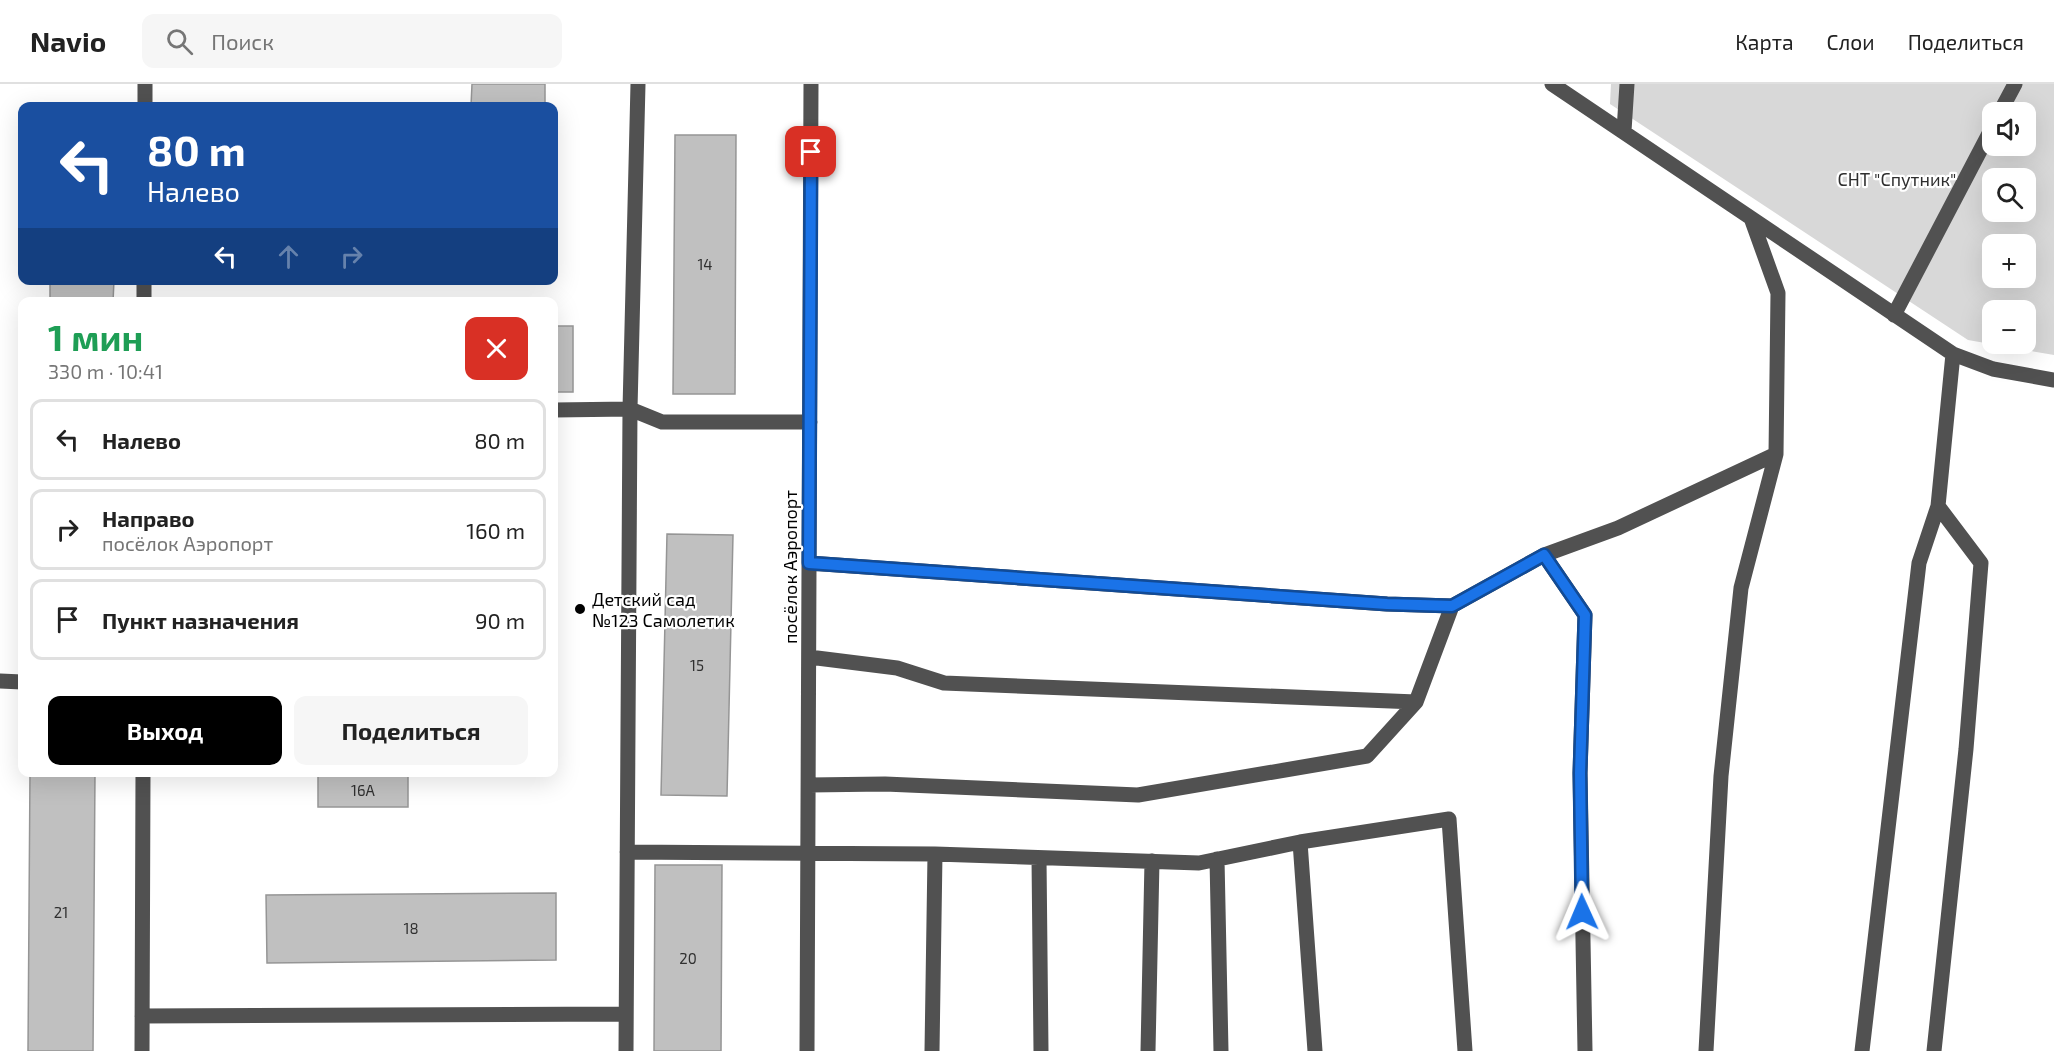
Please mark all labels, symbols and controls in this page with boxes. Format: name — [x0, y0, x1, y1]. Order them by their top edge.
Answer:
search box — [142, 14, 562, 68]
text: Navio — [30, 24, 106, 58]
icon: search — [163, 25, 196, 58]
text: Поиск — [211, 28, 274, 54]
text: Карта — [1735, 29, 1794, 54]
text: Слои — [1827, 29, 1875, 54]
text: Поделиться — [1908, 29, 2024, 54]
map controls — [1982, 102, 2036, 354]
button: sound — [1982, 102, 2036, 156]
text: 80 m — [147, 124, 246, 174]
icon: left — [48, 126, 126, 204]
pin — [785, 126, 836, 177]
icon: arrive — [794, 135, 827, 168]
park label: СНТ "Спутник" — [1838, 168, 1956, 190]
button: search — [1982, 168, 2036, 222]
text: Налево — [147, 175, 240, 207]
button: + — [1982, 234, 2036, 288]
icon: left — [209, 240, 242, 273]
icon: ahead — [272, 240, 305, 273]
icon: right — [335, 240, 368, 273]
house number: 14 — [697, 255, 713, 273]
button: − — [1982, 300, 2036, 354]
text: 1 мин — [48, 315, 143, 358]
button: close — [465, 317, 528, 380]
text: 330 m · 10:41 — [48, 359, 163, 383]
icon: left — [51, 423, 84, 456]
text: Налево — [102, 427, 181, 453]
text: 80 m — [474, 427, 525, 453]
street label: посёлок Аэропорт — [779, 490, 801, 644]
text: Направо — [102, 505, 195, 531]
icon: right — [51, 513, 84, 546]
text: 160 m — [466, 517, 525, 543]
text: посёлок Аэропорт — [102, 531, 273, 555]
place label: Детский сад №123 Самолетик — [592, 588, 735, 631]
marker: Детский сад №123 Самолетик — [573, 602, 587, 616]
icon: arrive — [51, 603, 84, 636]
text: Пункт назначения — [102, 607, 299, 633]
text: 90 m — [475, 607, 525, 633]
house number: 15 — [690, 656, 704, 674]
button: Выход — [48, 696, 282, 765]
button: Поделиться — [294, 696, 528, 765]
house number: 16А — [351, 781, 376, 799]
position arrow — [1550, 880, 1614, 944]
house number: 21 — [54, 903, 68, 921]
house number: 18 — [403, 919, 419, 937]
house number: 20 — [679, 949, 697, 967]

